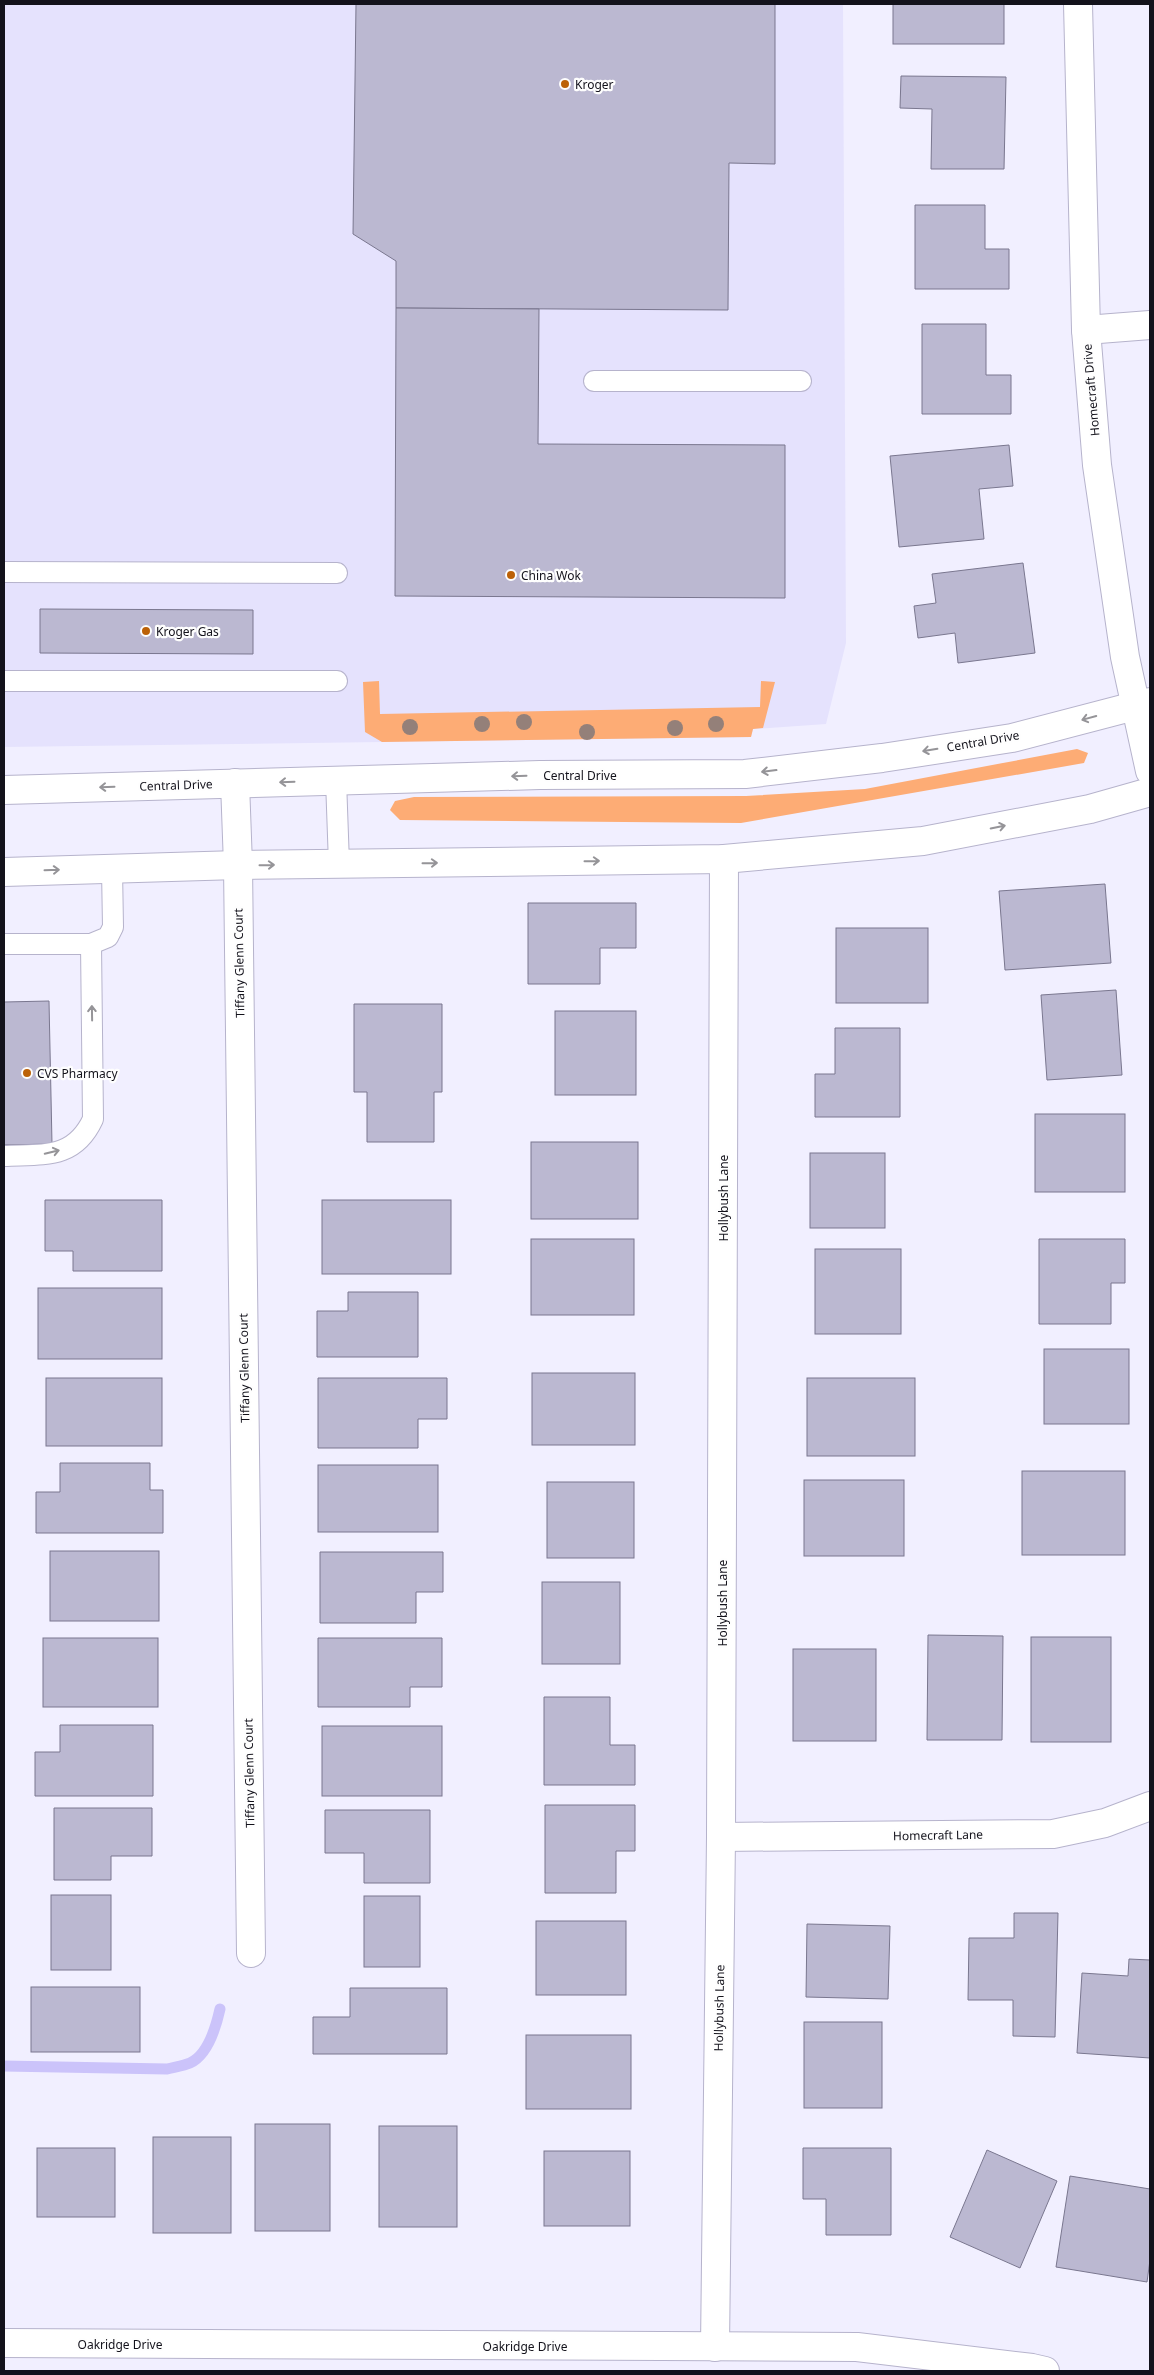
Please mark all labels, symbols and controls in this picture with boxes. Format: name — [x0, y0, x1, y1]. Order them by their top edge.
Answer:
place label: Kroger — [575, 76, 614, 93]
marker: Kroger — [559, 78, 571, 90]
street label: Homecraft Drive — [1078, 343, 1104, 437]
place label: China Wok — [521, 567, 582, 584]
marker: China Wok — [505, 569, 517, 581]
place label: Kroger Gas — [156, 623, 219, 640]
marker: Kroger Gas — [140, 625, 152, 637]
one-way arrow — [1081, 713, 1097, 723]
street label: Central Drive — [945, 726, 1021, 756]
one-way arrow — [922, 746, 938, 756]
one-way arrow — [761, 766, 777, 776]
street label: Central Drive — [543, 767, 617, 784]
one-way arrow — [511, 771, 527, 780]
street label: Central Drive — [139, 775, 213, 795]
one-way arrow — [280, 777, 296, 787]
one-way arrow — [100, 782, 116, 791]
one-way arrow — [990, 821, 1006, 831]
one-way arrow — [584, 856, 600, 865]
one-way arrow — [422, 858, 438, 867]
one-way arrow — [259, 860, 275, 870]
one-way arrow — [44, 866, 60, 875]
street label: Tiffany Glenn Court — [230, 907, 248, 1018]
one-way arrow — [87, 1005, 96, 1021]
place label: CVS Pharmacy — [37, 1065, 119, 1082]
marker: CVS Pharmacy — [21, 1067, 33, 1079]
one-way arrow — [44, 1147, 60, 1156]
street label: Hollybush Lane — [715, 1154, 732, 1241]
street label: Tiffany Glenn Court — [235, 1312, 253, 1423]
street label: Hollybush Lane — [714, 1559, 731, 1646]
street label: Tiffany Glenn Court — [240, 1717, 258, 1828]
street label: Homecraft Lane — [893, 1826, 983, 1844]
street label: Hollybush Lane — [710, 1964, 728, 2052]
street label: Oakridge Drive — [78, 2336, 163, 2353]
street label: Oakridge Drive — [483, 2338, 568, 2355]

